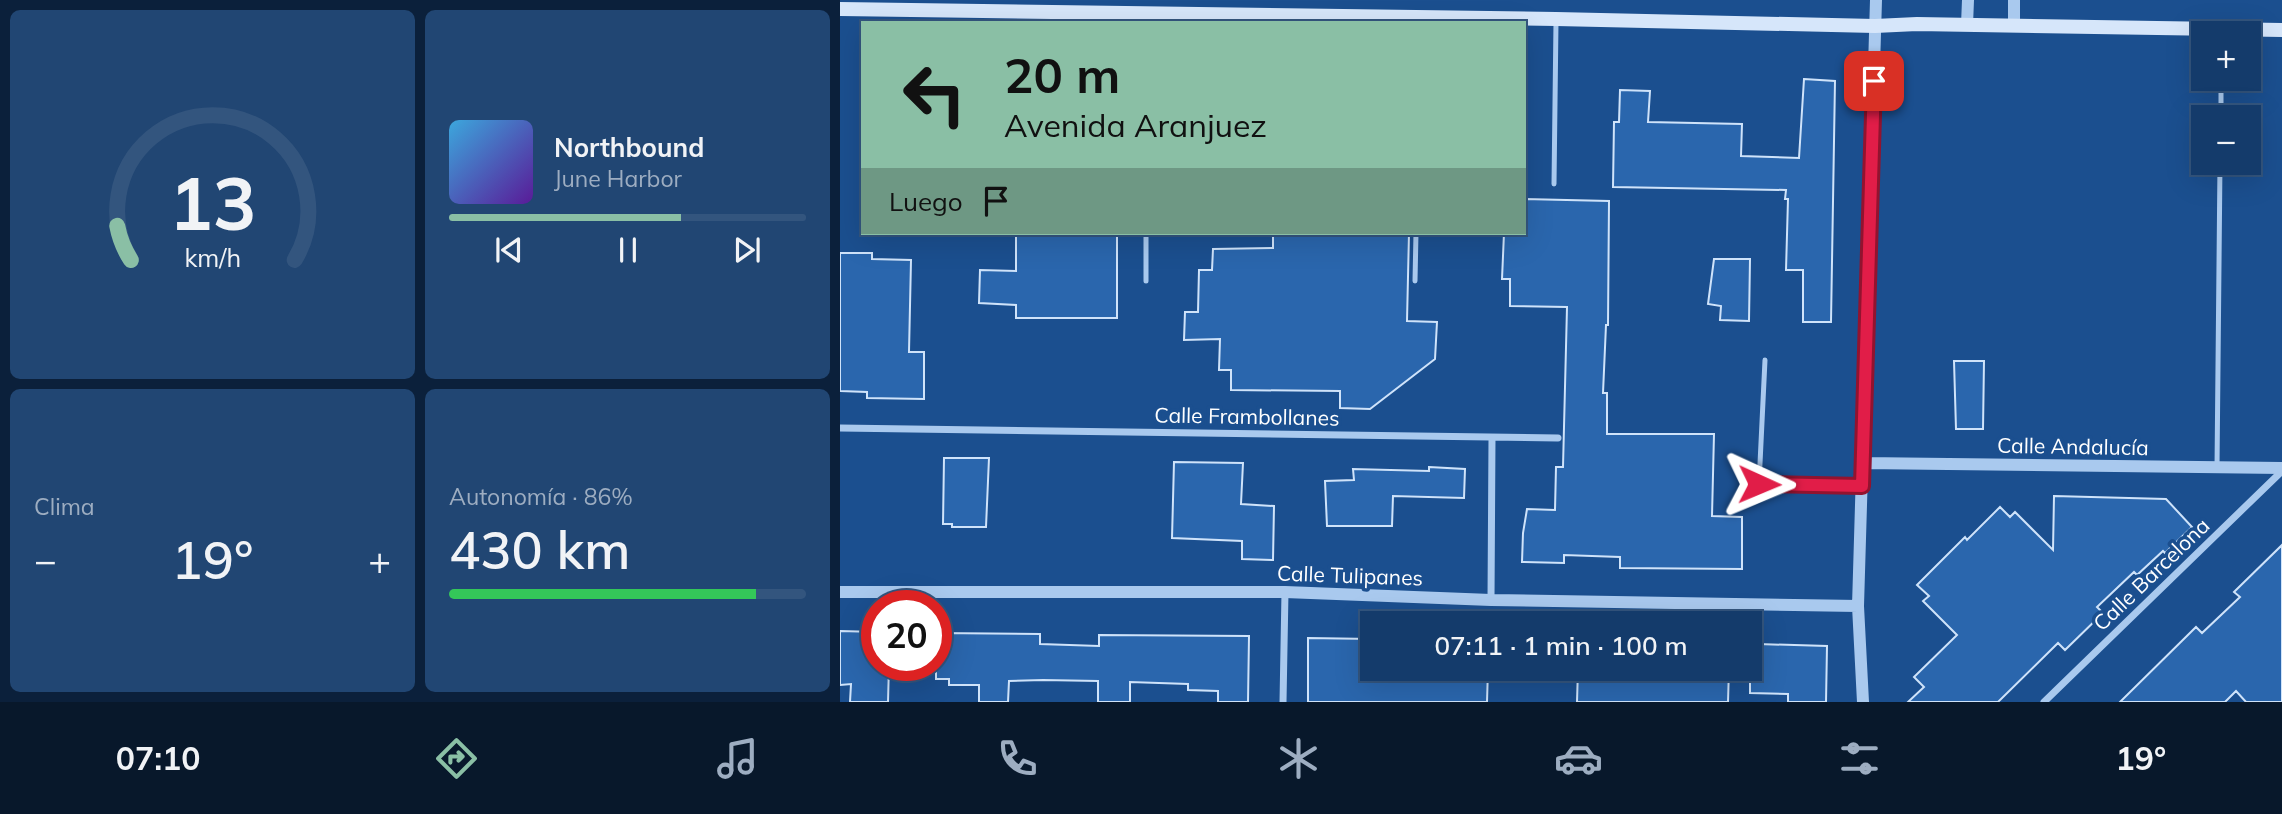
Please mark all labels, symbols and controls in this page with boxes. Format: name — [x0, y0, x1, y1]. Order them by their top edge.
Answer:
map controls — [2191, 21, 2261, 175]
button: + — [2191, 21, 2261, 91]
text: 20 m — [1004, 44, 1120, 105]
icon: left — [889, 49, 980, 140]
pin — [1844, 51, 1904, 111]
icon: arrive — [1855, 62, 1893, 100]
text: Avenida Aranjuez — [1004, 105, 1267, 145]
button: − — [2191, 105, 2261, 175]
text: Northbound — [554, 131, 704, 164]
text: 13 — [169, 158, 256, 249]
text: June Harbor — [554, 164, 682, 193]
icon: arrive — [977, 182, 1015, 220]
text: Luego — [889, 185, 963, 218]
icon: previous — [490, 231, 528, 269]
icon: pause — [609, 231, 647, 269]
icon: next — [728, 231, 766, 269]
text: km/h — [184, 242, 241, 273]
street label: Calle Frambollanes — [1154, 401, 1340, 431]
street label: Calle Andalucía — [1997, 432, 2149, 460]
position arrow — [1722, 447, 1796, 521]
text: Autonomía · 86% — [449, 482, 633, 511]
text: Clima — [34, 492, 95, 521]
street label: Calle Barcelona — [2088, 512, 2214, 636]
text: 430 km — [449, 517, 630, 582]
text: 19° — [172, 527, 253, 592]
text: − — [34, 536, 57, 584]
text: + — [368, 536, 391, 584]
street label: Calle Tulipanes — [1277, 559, 1423, 591]
speed limit sign: 20 — [861, 590, 952, 681]
text: 07:11 · 1 min · 100 m — [1434, 629, 1688, 662]
icon: directions — [432, 734, 481, 783]
icon: music — [713, 734, 762, 783]
icon: phone — [993, 734, 1042, 783]
icon: climate — [1274, 734, 1323, 783]
icon: car — [1554, 734, 1603, 783]
icon: filters — [1835, 734, 1884, 783]
text: 07:10 — [116, 738, 201, 778]
text: 19° — [2116, 738, 2166, 778]

